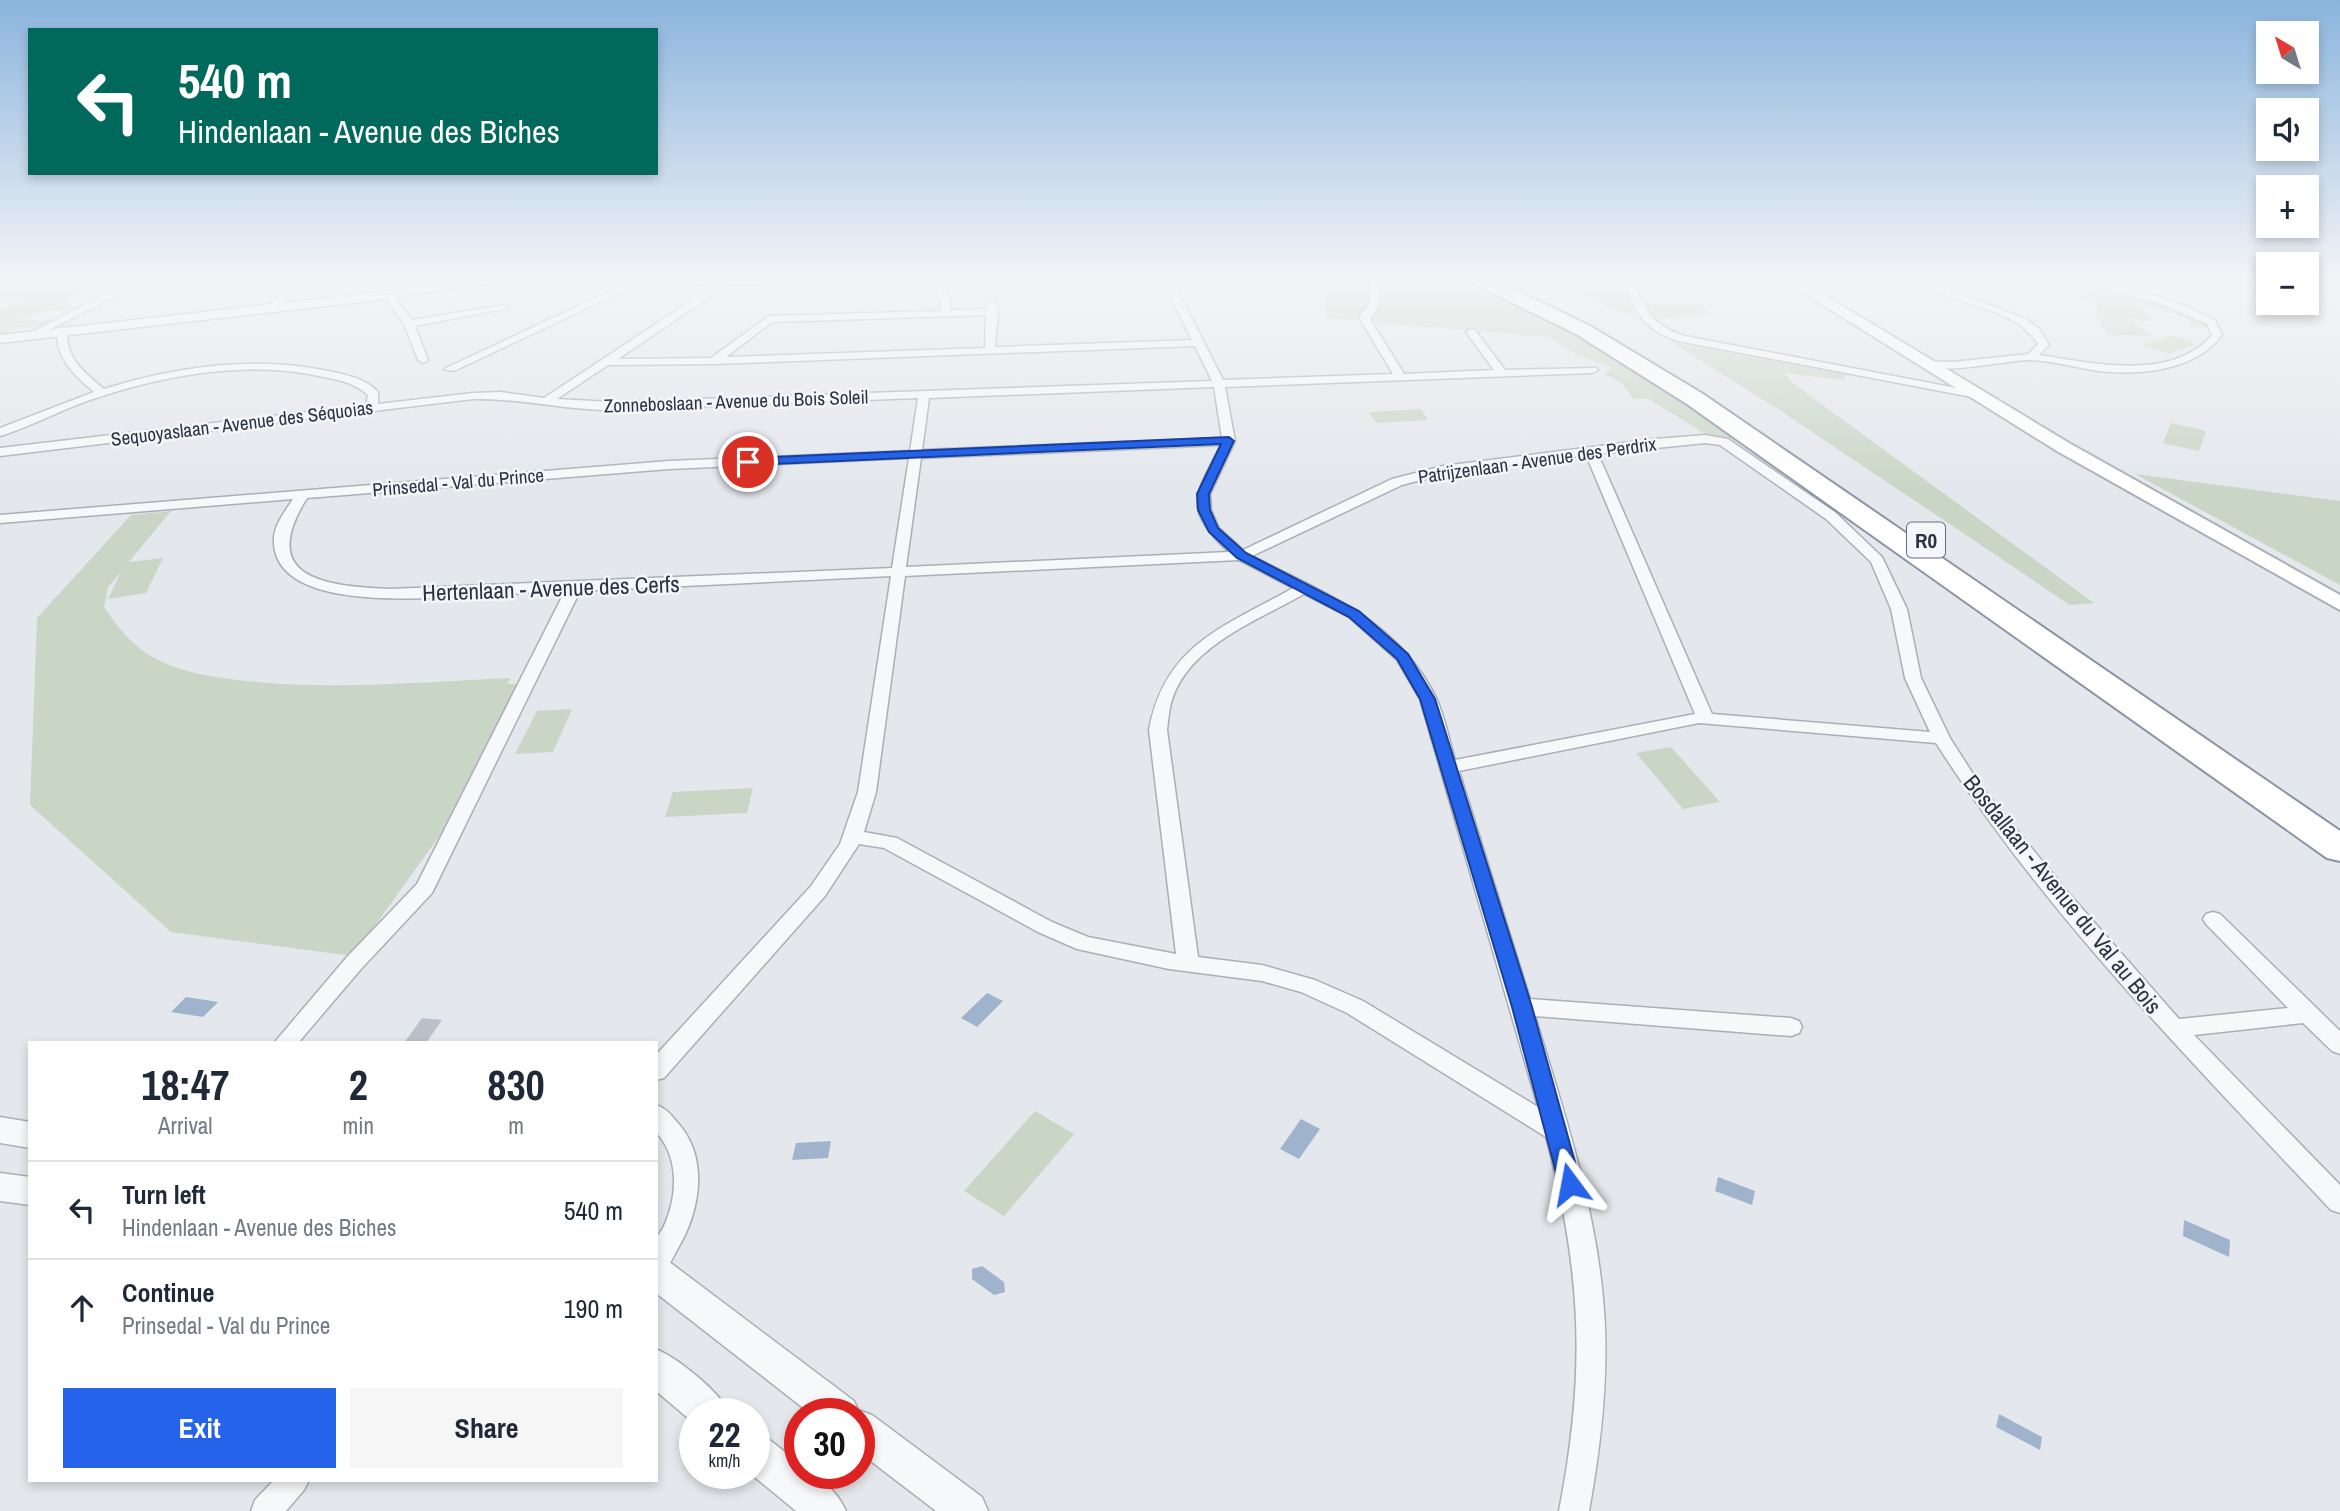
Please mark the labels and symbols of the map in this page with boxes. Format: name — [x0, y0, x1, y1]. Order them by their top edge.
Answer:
north arrow — [2256, 21, 2319, 84]
street label: Zonneboslaan - Avenue du Bois Soleil — [603, 383, 869, 419]
street label: Sequoyaslaan - Avenue des Séquoias — [109, 394, 375, 452]
street label: Patrijzenlaan - Avenue des Perdrix — [1416, 430, 1658, 490]
pin — [718, 432, 778, 492]
street label: Prinsedal - Val du Prince — [371, 462, 545, 502]
road number: R0 — [1907, 522, 1945, 558]
street label: Hertenlaan - Avenue des Cerfs — [422, 568, 680, 608]
street label: Bosdallaan - Avenue du Val au Bois — [1957, 768, 2169, 1020]
position arrow — [1533, 1147, 1607, 1221]
speed limit sign: 30 — [784, 1398, 875, 1489]

